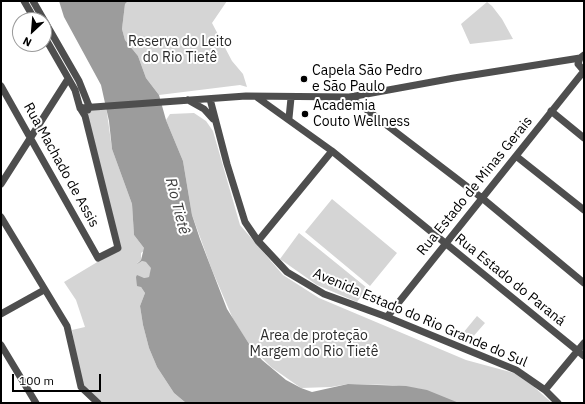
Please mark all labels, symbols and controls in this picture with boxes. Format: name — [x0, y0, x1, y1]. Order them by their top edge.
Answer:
north arrow — [12, 12, 52, 52]
text: N — [21, 34, 34, 50]
park label: Reserva do Leito do Rio Tietê — [128, 34, 232, 66]
place label: Capela São Pedro e São Paulo — [312, 63, 422, 96]
marker: Capela São Pedro e São Paulo — [299, 74, 309, 84]
place label: Academia Couto Wellness — [313, 98, 410, 130]
street label: Rua Machado de Assis — [20, 100, 102, 230]
marker: Academia Couto Wellness — [300, 109, 310, 119]
street label: Rua Estado de Minas Gerais — [414, 113, 536, 259]
water label: Rio Tietê — [161, 176, 193, 236]
street label: Rua Estado do Paraná — [451, 230, 569, 330]
street label: Avenida Estado do Rio Grande do Sul — [310, 265, 530, 371]
park label: Area de proteção Margem do Rio Tietê — [250, 328, 378, 360]
scale bar — [14, 366, 103, 392]
text: 100 m — [19, 373, 54, 388]

